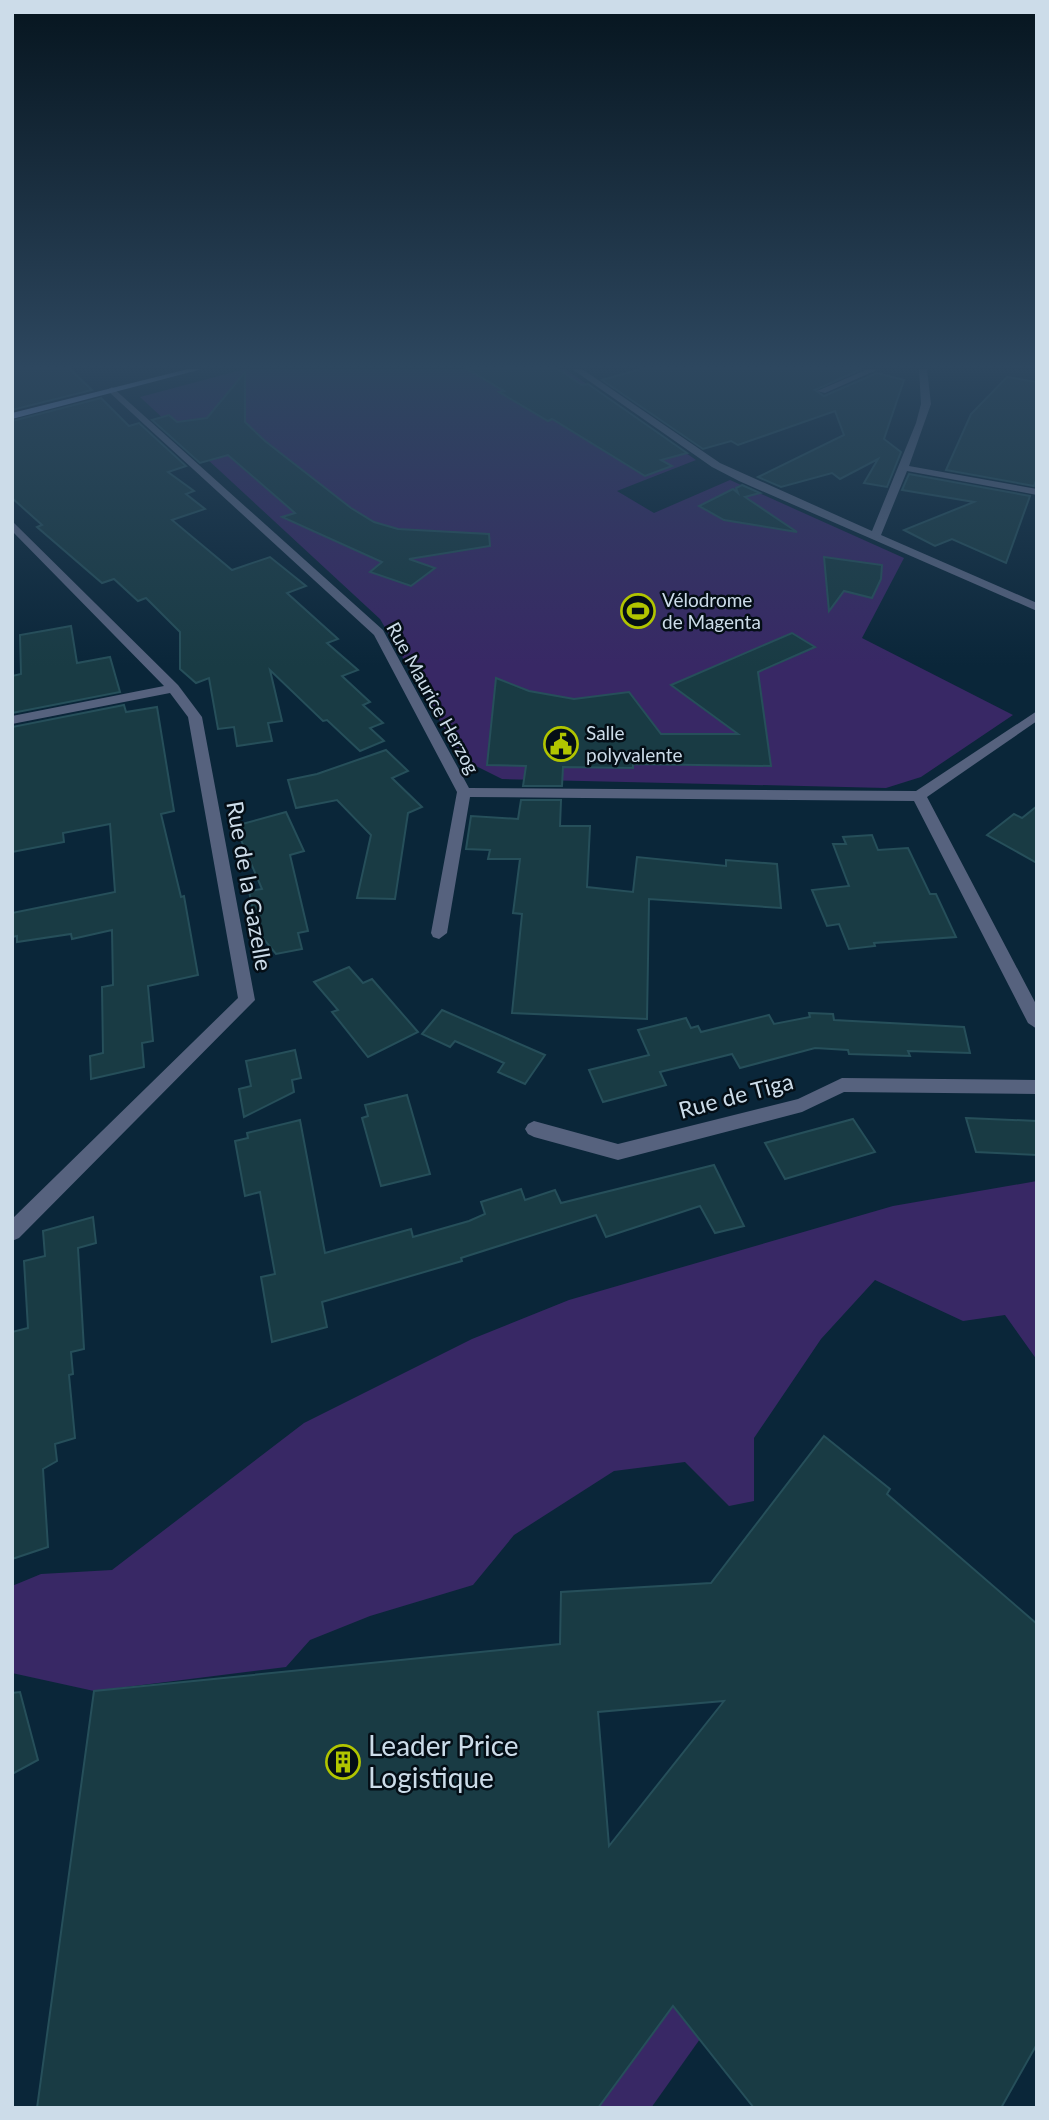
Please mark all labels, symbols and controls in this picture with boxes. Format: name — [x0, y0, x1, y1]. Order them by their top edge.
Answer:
place label: Vélodrome de Magenta — [662, 588, 761, 633]
sports icon: Vélodrome de Magenta — [619, 592, 657, 630]
street label: Rue Maurice Herzog — [382, 618, 485, 778]
place label: Salle polyvalente — [586, 721, 683, 766]
public building icon: Salle polyvalente — [542, 725, 580, 763]
street label: Rue de la Gazelle — [221, 799, 279, 973]
street label: Rue de Tiga — [675, 1066, 796, 1124]
place label: Leader Price Logistique — [368, 1728, 519, 1794]
building icon: Leader Price Logistique — [324, 1743, 362, 1781]

